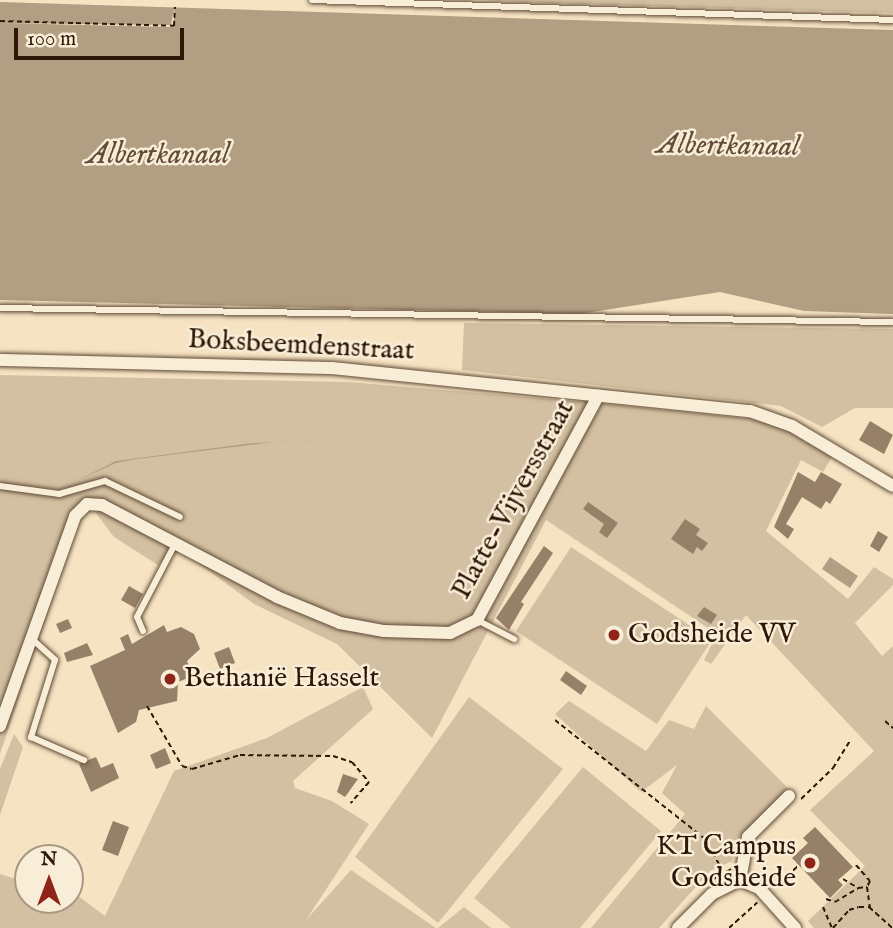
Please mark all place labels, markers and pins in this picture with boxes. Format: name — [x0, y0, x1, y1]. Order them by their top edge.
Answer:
place label: Godsheide VV — [628, 618, 796, 652]
marker: Godsheide VV — [606, 627, 622, 643]
place label: Bethanië Hasselt — [184, 662, 379, 696]
marker: Bethanië Hasselt — [162, 671, 178, 687]
place label: KT Campus Godsheide — [656, 830, 796, 896]
marker: KT Campus Godsheide — [802, 855, 818, 871]

